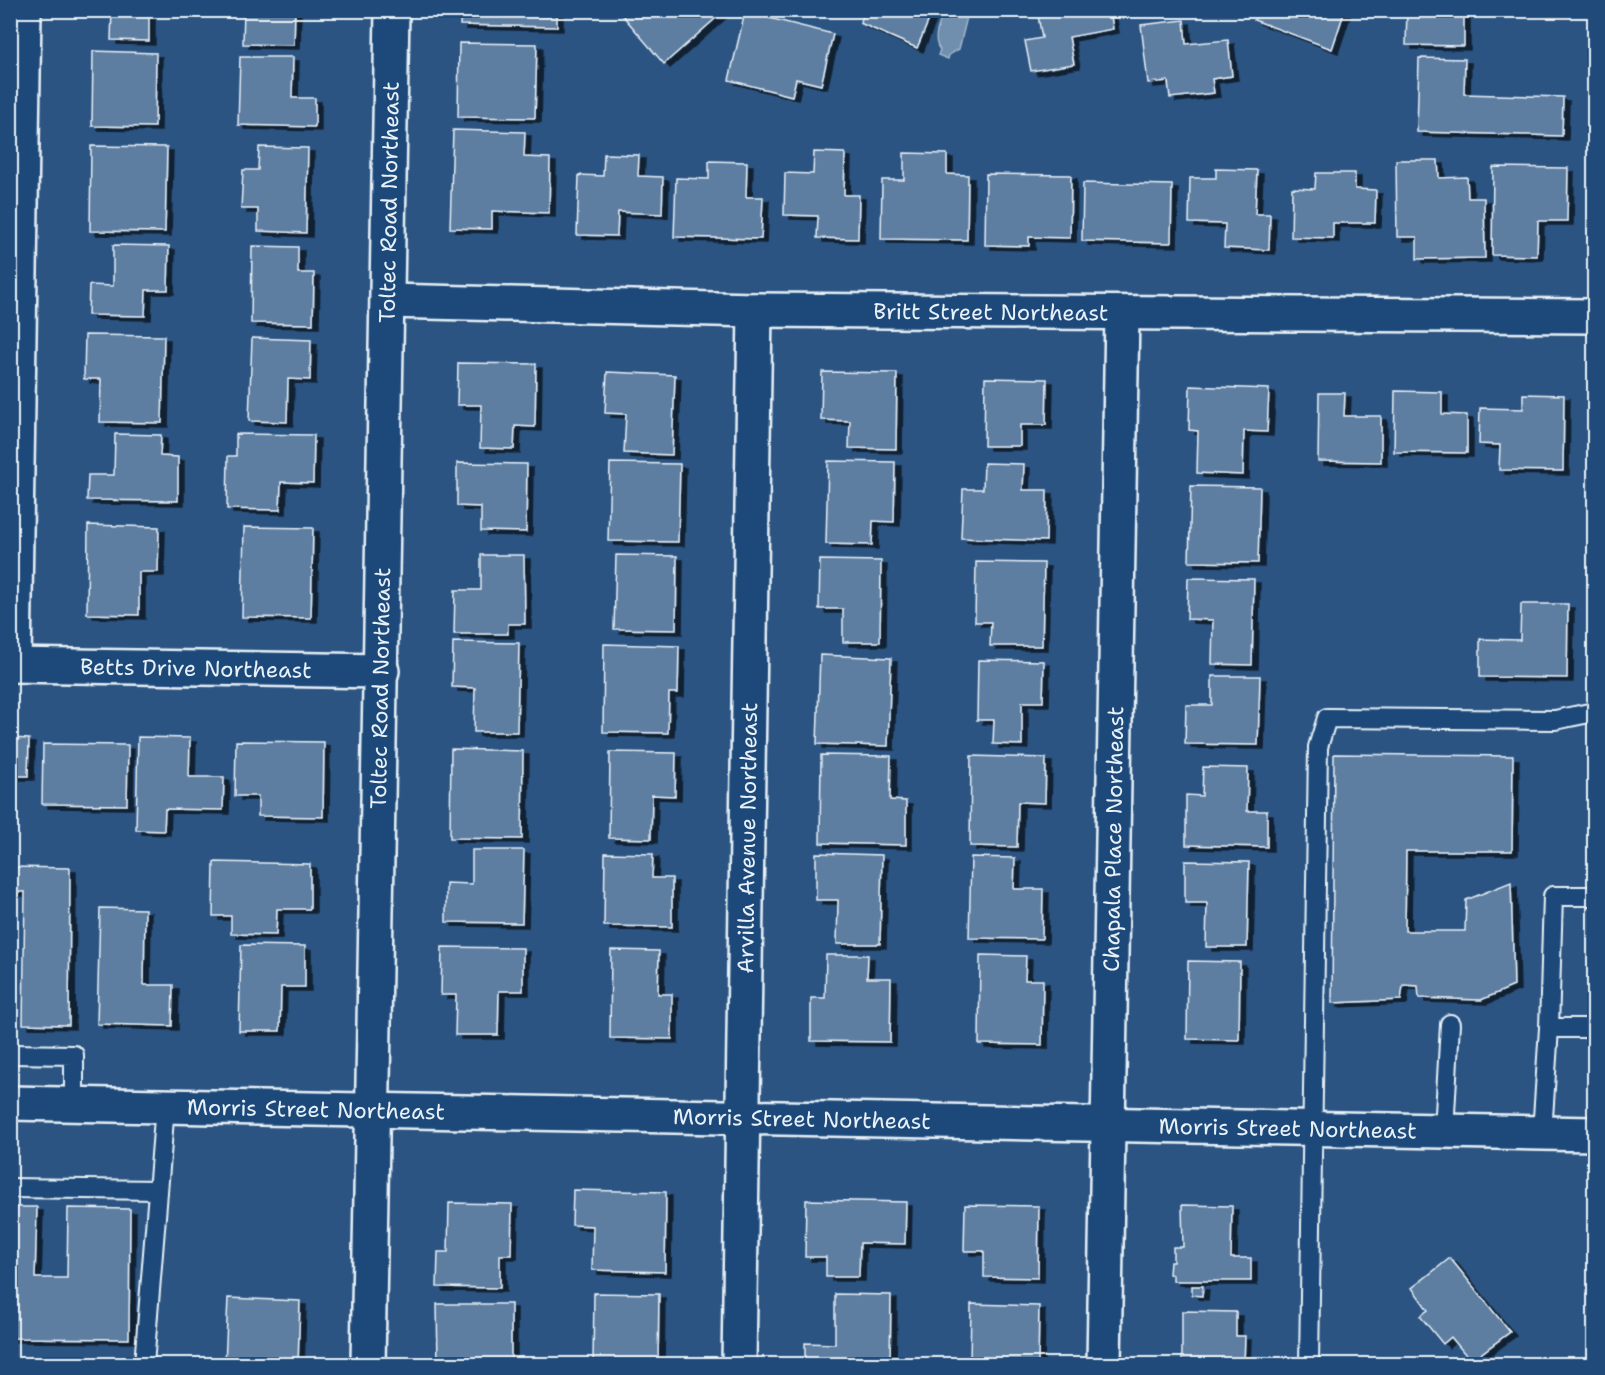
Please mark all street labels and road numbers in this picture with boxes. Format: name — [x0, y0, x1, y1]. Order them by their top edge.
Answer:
street label: Toltec Road Northeast — [372, 81, 406, 323]
street label: Britt Street Northeast — [873, 297, 1109, 328]
street label: Toltec Road Northeast — [364, 567, 397, 809]
street label: Betts Drive Northeast — [80, 652, 312, 685]
street label: Arvilla Avenue Northeast — [731, 702, 764, 974]
street label: Chapala Place Northeast — [1097, 706, 1130, 972]
street label: Morris Street Northeast — [187, 1092, 445, 1127]
street label: Morris Street Northeast — [673, 1102, 931, 1136]
street label: Morris Street Northeast — [1158, 1111, 1417, 1146]

